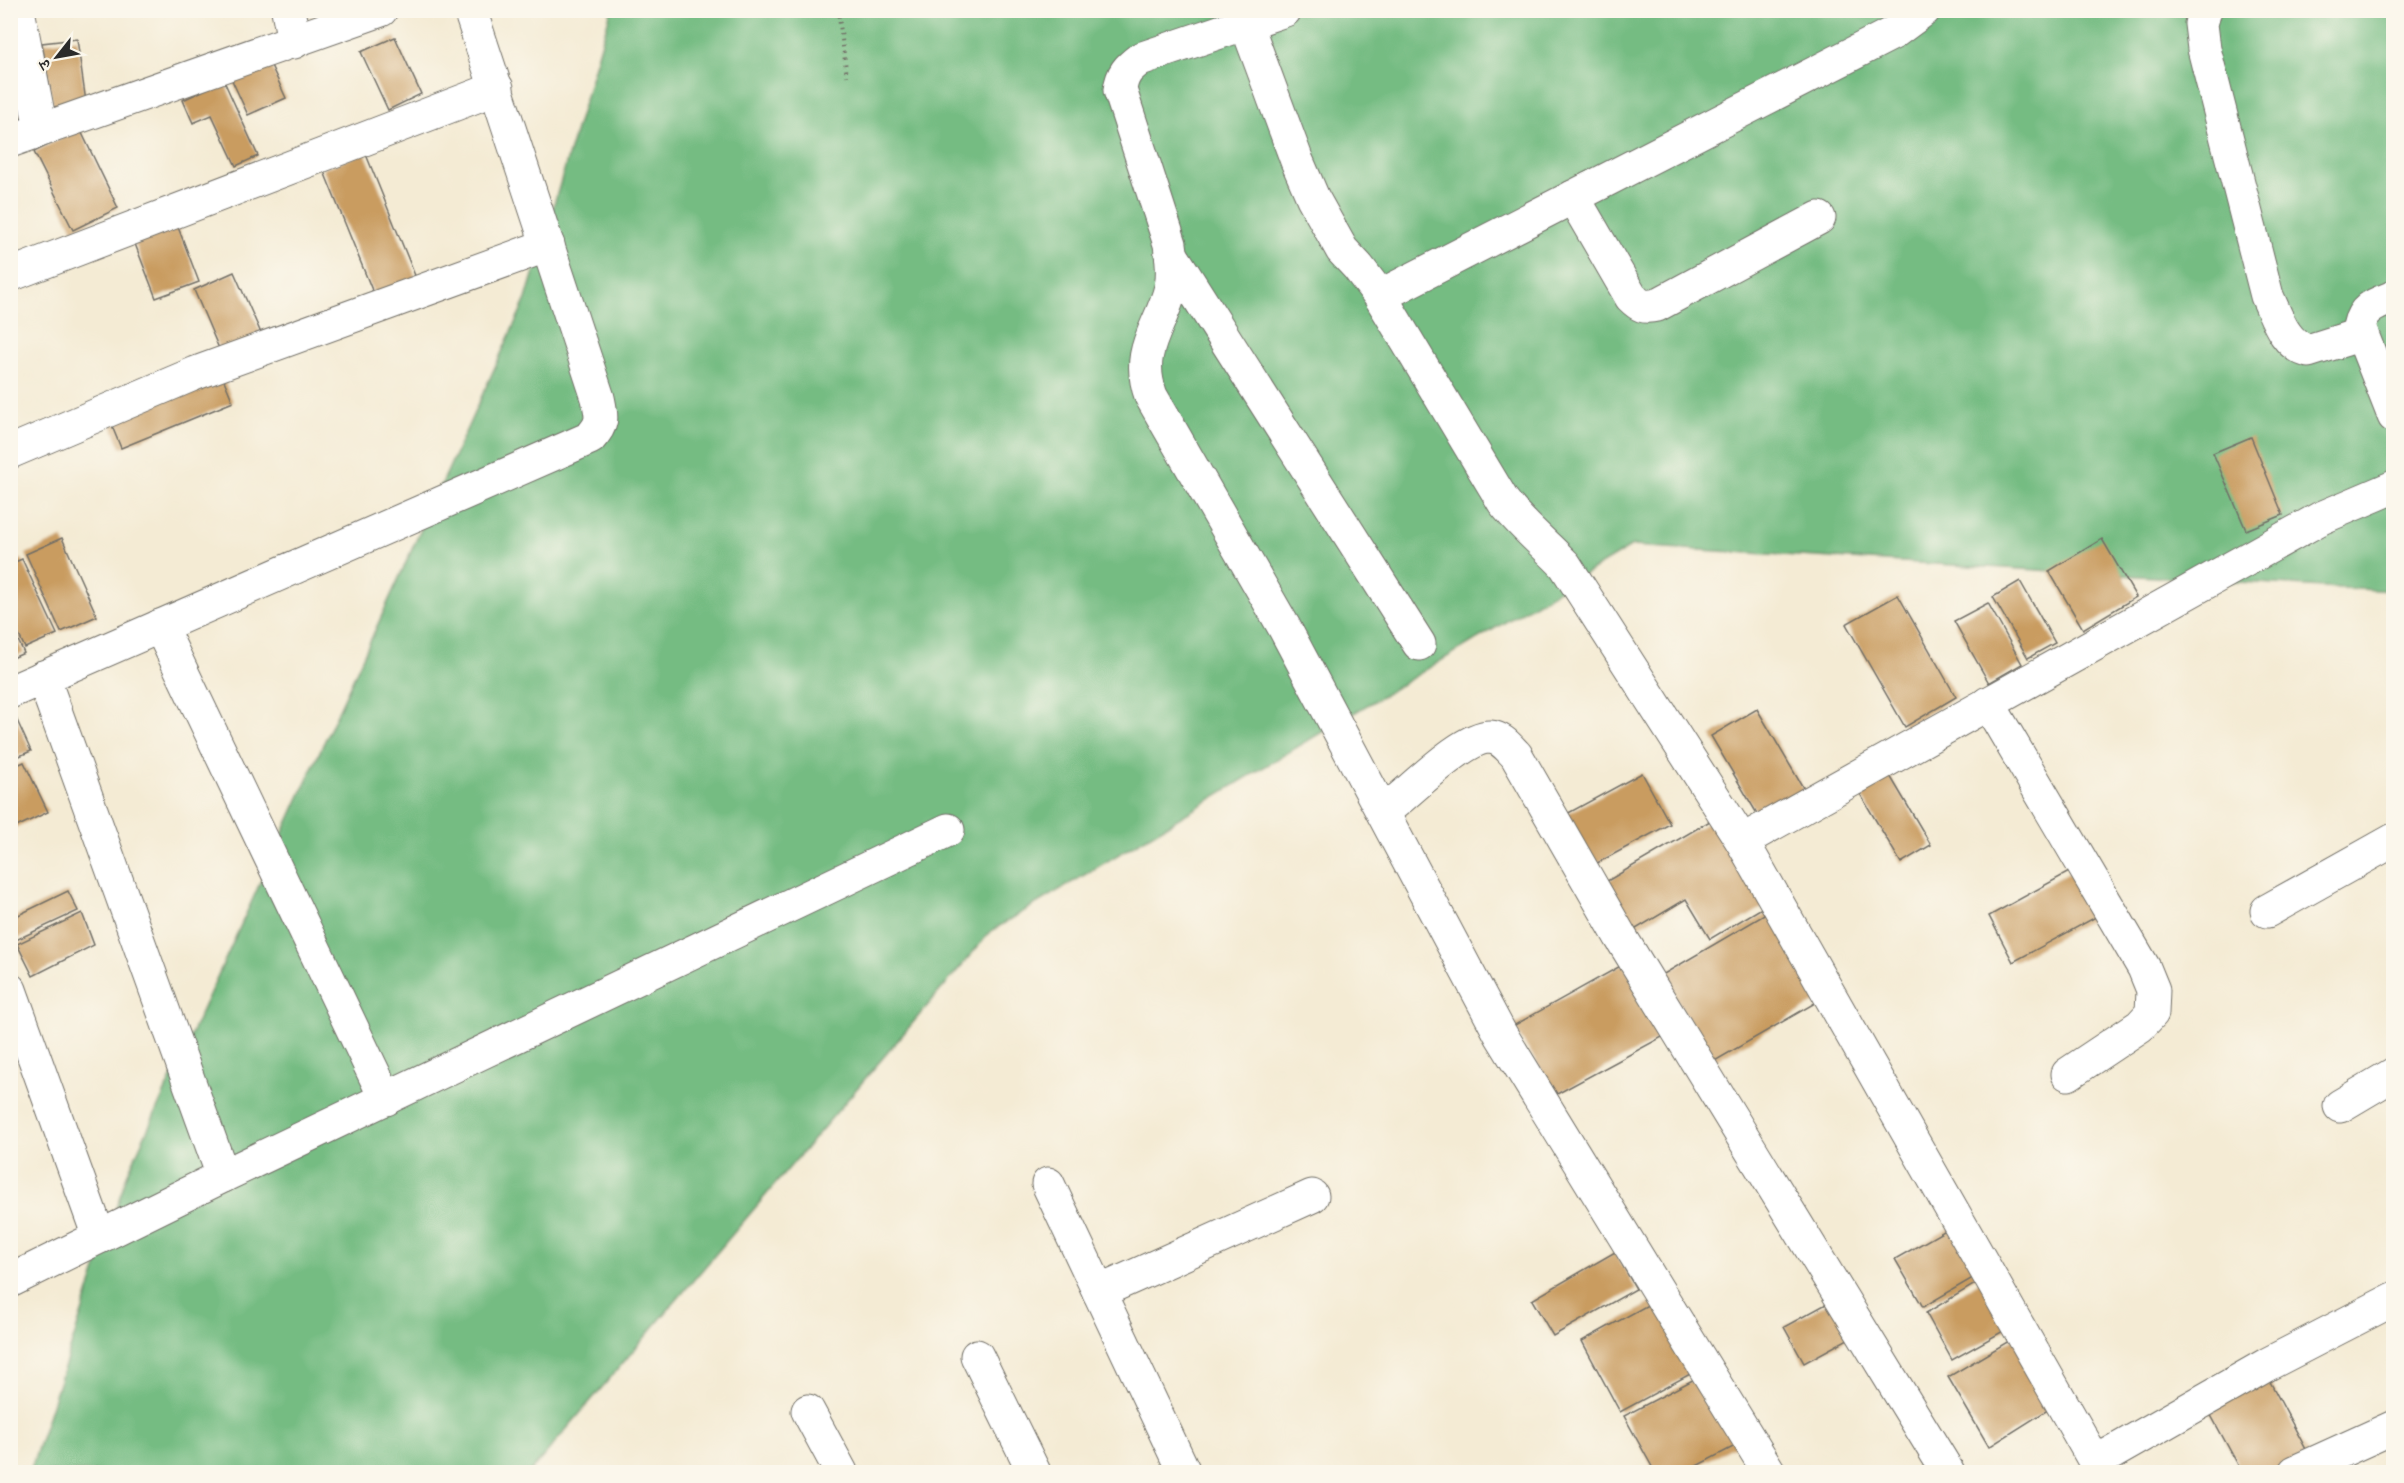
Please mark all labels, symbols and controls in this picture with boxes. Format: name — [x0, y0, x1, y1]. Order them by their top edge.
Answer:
north arrow — [27, 27, 87, 87]
text: उ — [33, 54, 56, 74]

